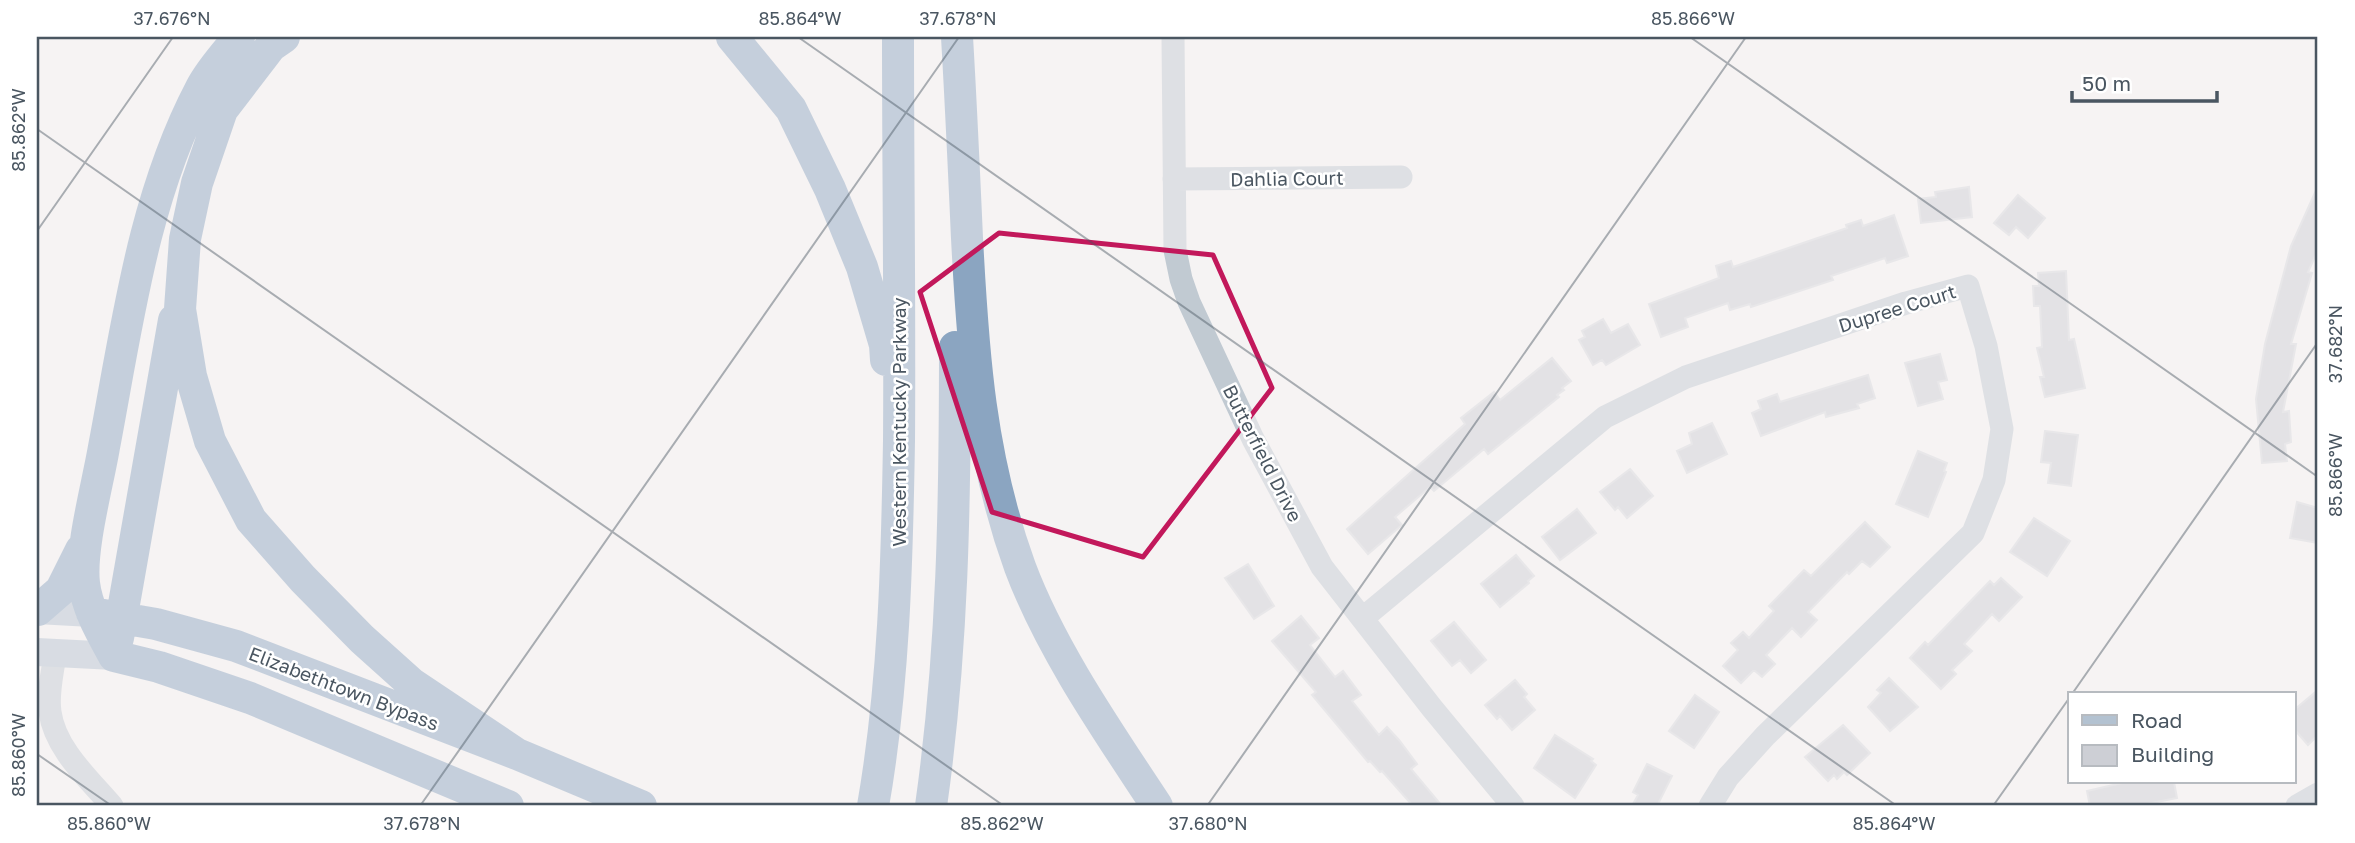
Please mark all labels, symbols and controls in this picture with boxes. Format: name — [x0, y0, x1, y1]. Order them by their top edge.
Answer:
text: 37.676°N — [133, 7, 211, 29]
text: 85.864°W — [758, 7, 842, 29]
text: 37.678°N — [919, 7, 997, 29]
text: 85.866°W — [1651, 7, 1735, 29]
scale bar — [2072, 60, 2217, 104]
text: 50 m — [2082, 70, 2131, 96]
text: 85.862°W — [7, 88, 29, 172]
street label: Dahlia Court — [1230, 166, 1344, 190]
street label: Dupree Court — [1835, 279, 1959, 337]
street label: Western Kentucky Parkway — [887, 297, 910, 547]
text: 37.682°N — [2324, 305, 2346, 383]
street label: Butterfield Drive — [1219, 381, 1307, 525]
text: 85.866°W — [2324, 433, 2346, 517]
street label: Elizabethtown Bypass — [246, 641, 442, 735]
legend — [2068, 692, 2296, 784]
text: Road — [2131, 707, 2182, 733]
text: 85.860°W — [7, 713, 29, 797]
text: Building — [2131, 741, 2214, 767]
text: 85.860°W — [67, 812, 151, 834]
text: 37.678°N — [383, 812, 461, 834]
text: 85.862°W — [960, 812, 1044, 834]
text: 37.680°N — [1168, 812, 1248, 834]
text: 85.864°W — [1852, 812, 1936, 834]

